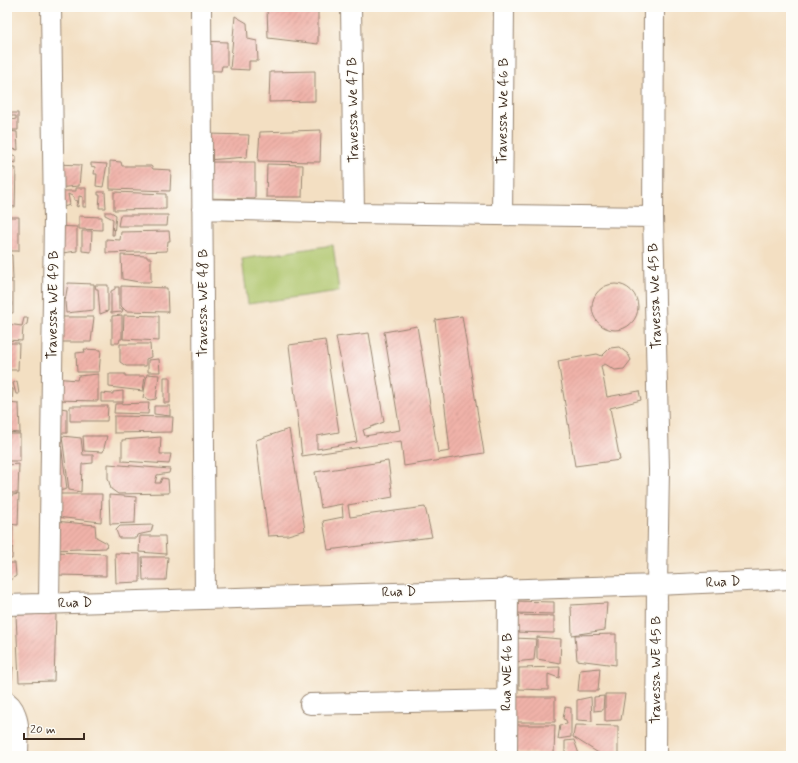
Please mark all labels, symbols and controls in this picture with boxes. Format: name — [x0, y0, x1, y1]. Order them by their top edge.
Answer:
street label: Travessa We 47 B — [343, 57, 363, 163]
street label: Travessa We 46 B — [493, 58, 513, 164]
street label: Travessa We 45 B — [644, 243, 666, 349]
street label: Travessa WE 48 B — [194, 249, 212, 357]
street label: Travessa WE 49 B — [43, 250, 63, 360]
street label: Rua D — [705, 572, 741, 592]
street label: Rua D — [381, 582, 417, 602]
street label: Rua D — [57, 593, 93, 613]
street label: Travessa WE 45 B — [647, 616, 665, 724]
street label: Rua WE 46 B — [497, 633, 517, 711]
scale bar — [24, 715, 84, 741]
text: 20 m — [30, 722, 56, 738]

